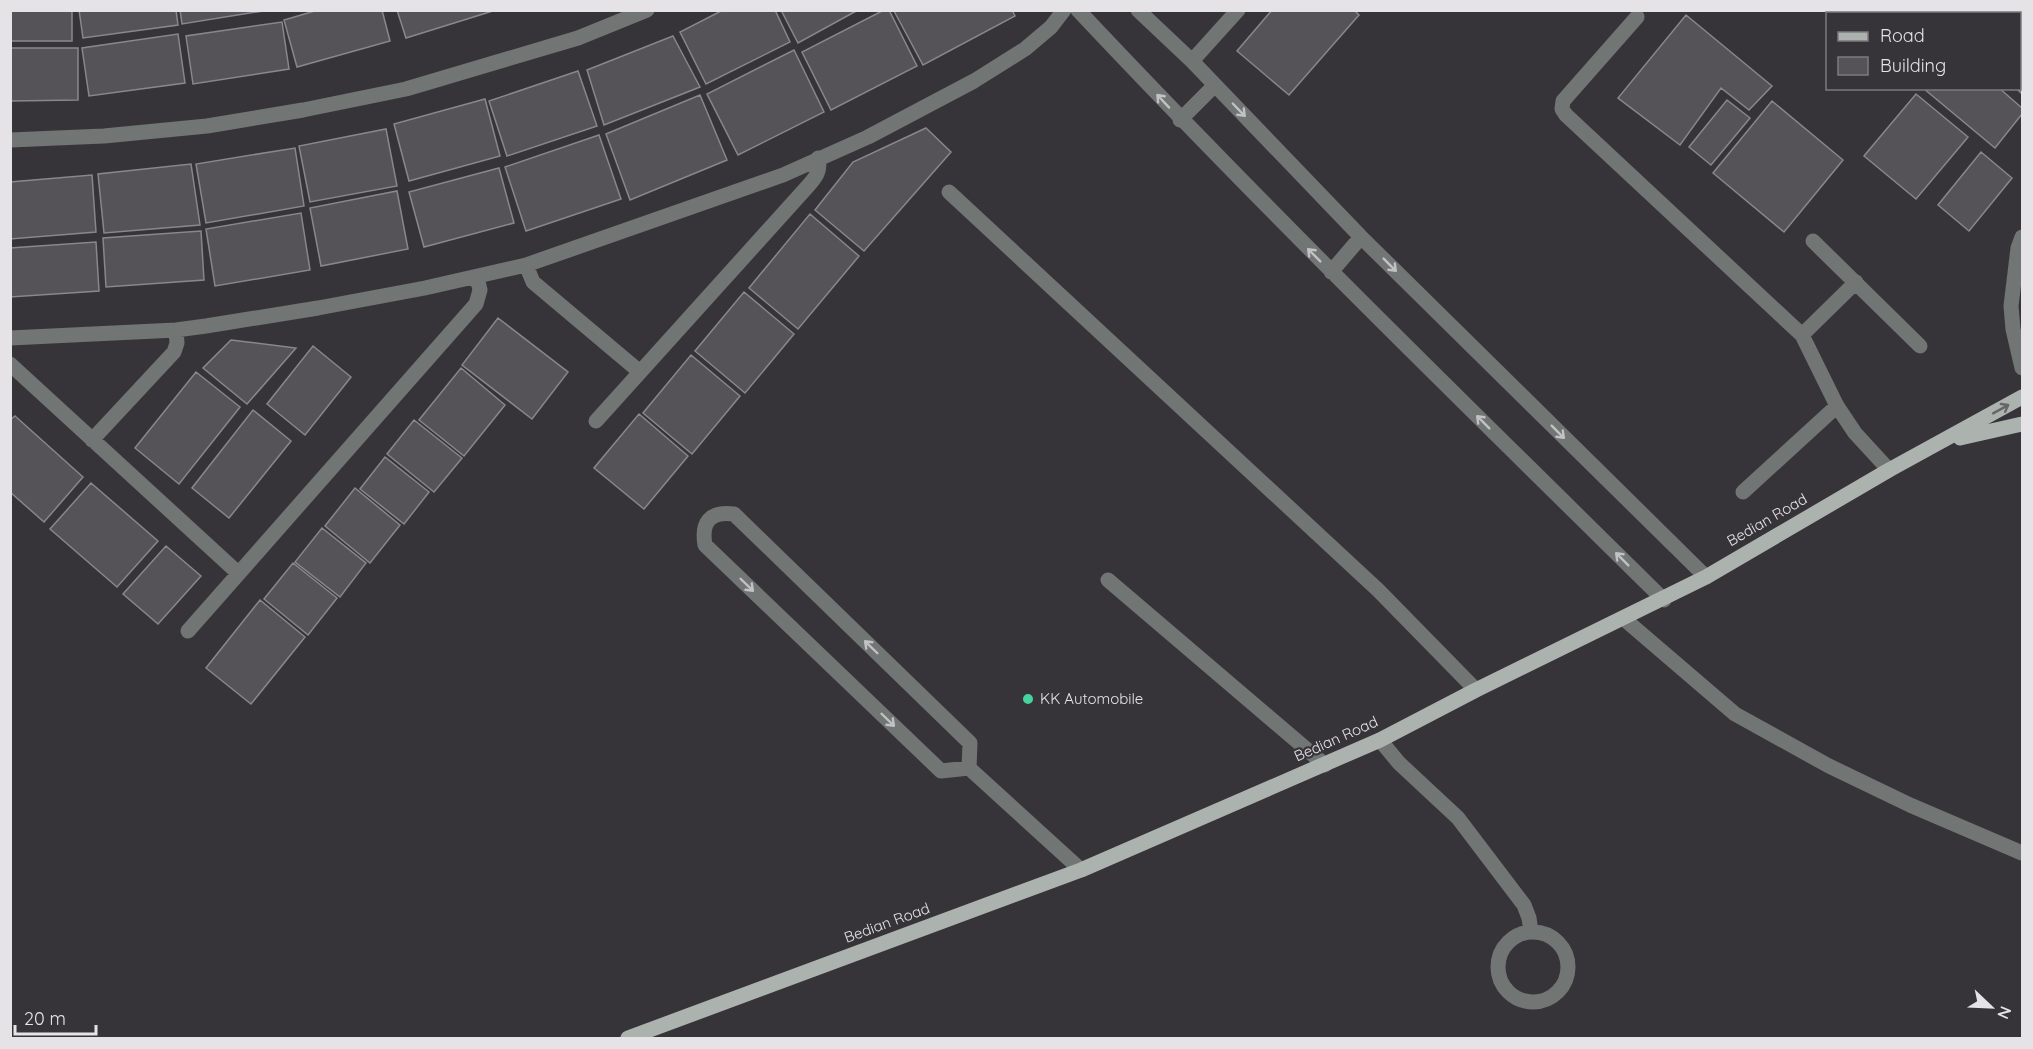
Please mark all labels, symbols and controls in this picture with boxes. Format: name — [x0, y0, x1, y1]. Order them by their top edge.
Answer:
legend — [1826, 12, 2021, 90]
text: Road — [1880, 24, 1925, 47]
text: Building — [1880, 54, 1946, 77]
one-way arrow — [1156, 94, 1170, 109]
one-way arrow — [1232, 103, 1247, 118]
one-way arrow — [1307, 248, 1321, 263]
one-way arrow — [1382, 258, 1397, 273]
one-way arrow — [1991, 403, 2009, 414]
one-way arrow — [1475, 414, 1490, 429]
one-way arrow — [1551, 425, 1566, 439]
street label: Bedian Road — [1723, 489, 1810, 550]
one-way arrow — [1614, 551, 1629, 566]
one-way arrow — [740, 578, 755, 592]
one-way arrow — [864, 640, 879, 654]
place label: KK Automobile — [1040, 689, 1143, 708]
marker: KK Automobile — [1021, 692, 1035, 706]
street label: Bedian Road — [1291, 712, 1381, 765]
one-way arrow — [881, 713, 896, 727]
street label: Bedian Road — [841, 898, 932, 947]
north arrow — [1961, 977, 2021, 1037]
scale bar — [15, 998, 96, 1036]
text: N — [1993, 1004, 2016, 1022]
text: 20 m — [24, 1007, 66, 1030]

